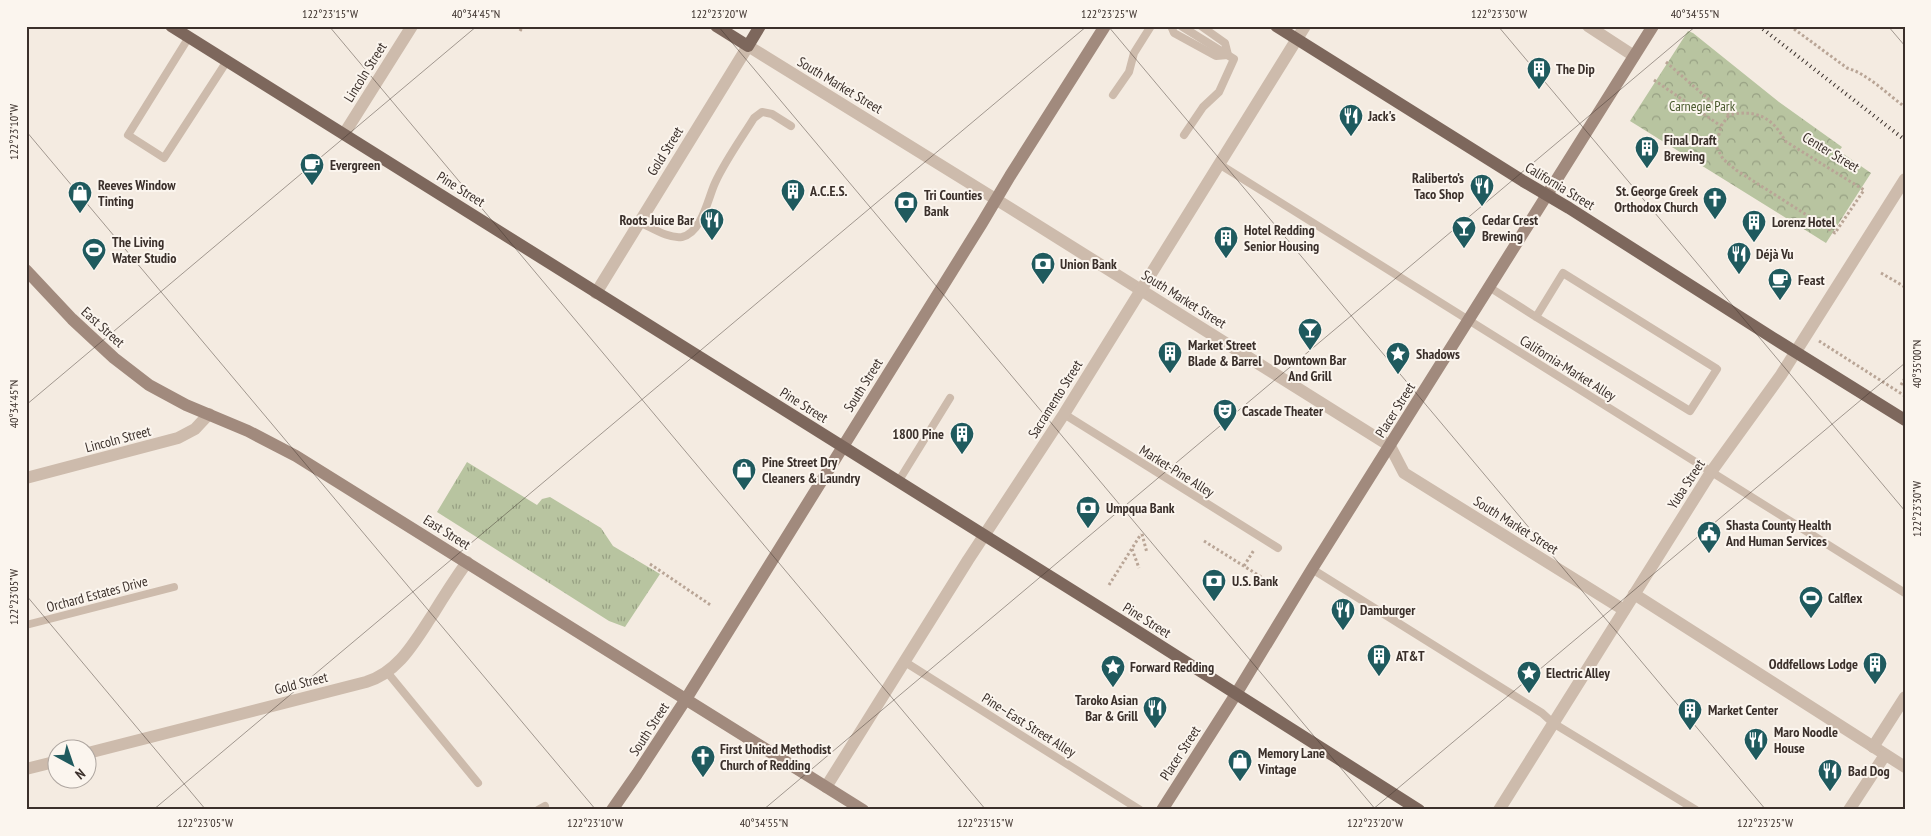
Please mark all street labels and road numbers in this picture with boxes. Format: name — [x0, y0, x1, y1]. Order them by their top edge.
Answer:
street label: Lincoln Street — [340, 39, 390, 105]
street label: South Market Street — [794, 52, 886, 118]
street label: Gold Street — [643, 123, 687, 179]
street label: Center Street — [1799, 128, 1863, 176]
street label: California Street — [1522, 158, 1598, 214]
street label: Pine Street — [434, 167, 488, 211]
street label: South Market Street — [1138, 266, 1230, 332]
street label: East Street — [78, 303, 129, 351]
street label: California-Market Alley — [1517, 331, 1620, 405]
street label: South Street — [839, 355, 887, 415]
street label: Sacramento Street — [1024, 356, 1086, 441]
street label: Placer Street — [1371, 379, 1419, 441]
street label: Pine Street — [777, 383, 831, 427]
street label: Lincoln Street — [83, 422, 153, 456]
street label: Market-Pine Alley — [1136, 441, 1218, 502]
street label: Yuba Street — [1663, 456, 1709, 512]
street label: South Market Street — [1470, 492, 1562, 558]
street label: East Street — [420, 511, 474, 554]
street label: Orchard Estates Drive — [44, 572, 150, 616]
street label: Pine Street — [1120, 598, 1174, 642]
street label: Gold Street — [273, 668, 330, 698]
street label: Pine–East Street Alley — [979, 689, 1080, 761]
street label: South Street — [625, 699, 673, 759]
street label: Placer Street — [1156, 722, 1204, 784]

